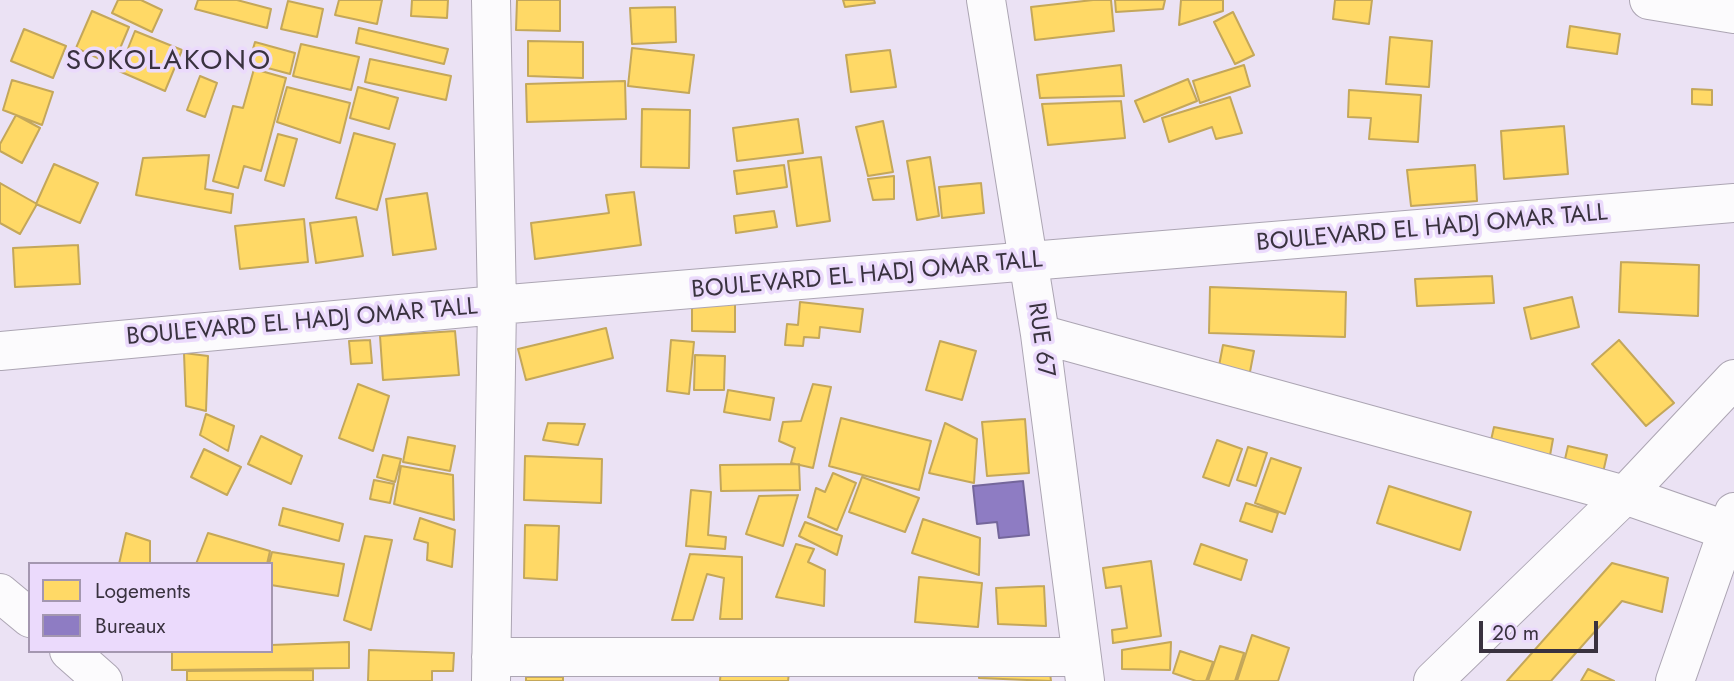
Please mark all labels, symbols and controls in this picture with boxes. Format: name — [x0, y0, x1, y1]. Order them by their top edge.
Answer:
district label: SOKOLAKONO — [67, 45, 271, 79]
street label: BOULEVARD EL HADJ OMAR TALL — [1255, 199, 1609, 259]
street label: BOULEVARD EL HADJ OMAR TALL — [690, 246, 1044, 306]
street label: BOULEVARD EL HADJ OMAR TALL — [125, 293, 479, 353]
street label: RUE 67 — [1021, 301, 1059, 379]
legend — [28, 562, 273, 653]
text: Logements — [95, 576, 190, 606]
scale bar — [1482, 608, 1601, 652]
text: Bureaux — [95, 611, 165, 641]
text: 20 m — [1492, 618, 1539, 648]

